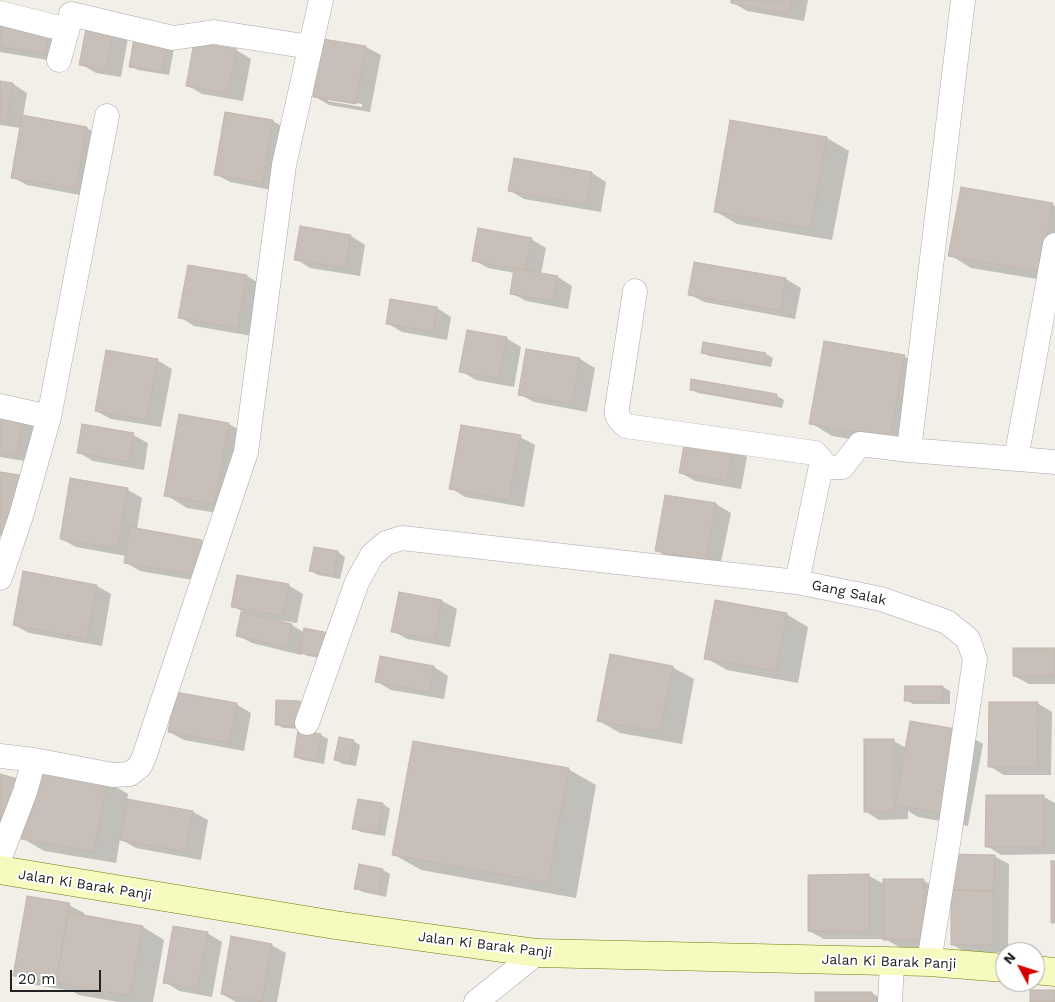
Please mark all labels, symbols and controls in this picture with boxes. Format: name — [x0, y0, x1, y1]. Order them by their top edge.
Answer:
street label: Gang Salak — [810, 577, 888, 609]
street label: Jalan Ki Barak Panji — [17, 866, 153, 904]
street label: Jalan Ki Barak Panji — [417, 928, 553, 962]
north arrow — [995, 942, 1045, 992]
text: N — [1000, 949, 1019, 967]
street label: Jalan Ki Barak Panji — [821, 951, 957, 973]
scale bar — [12, 960, 104, 992]
text: 20 m — [18, 970, 56, 988]

